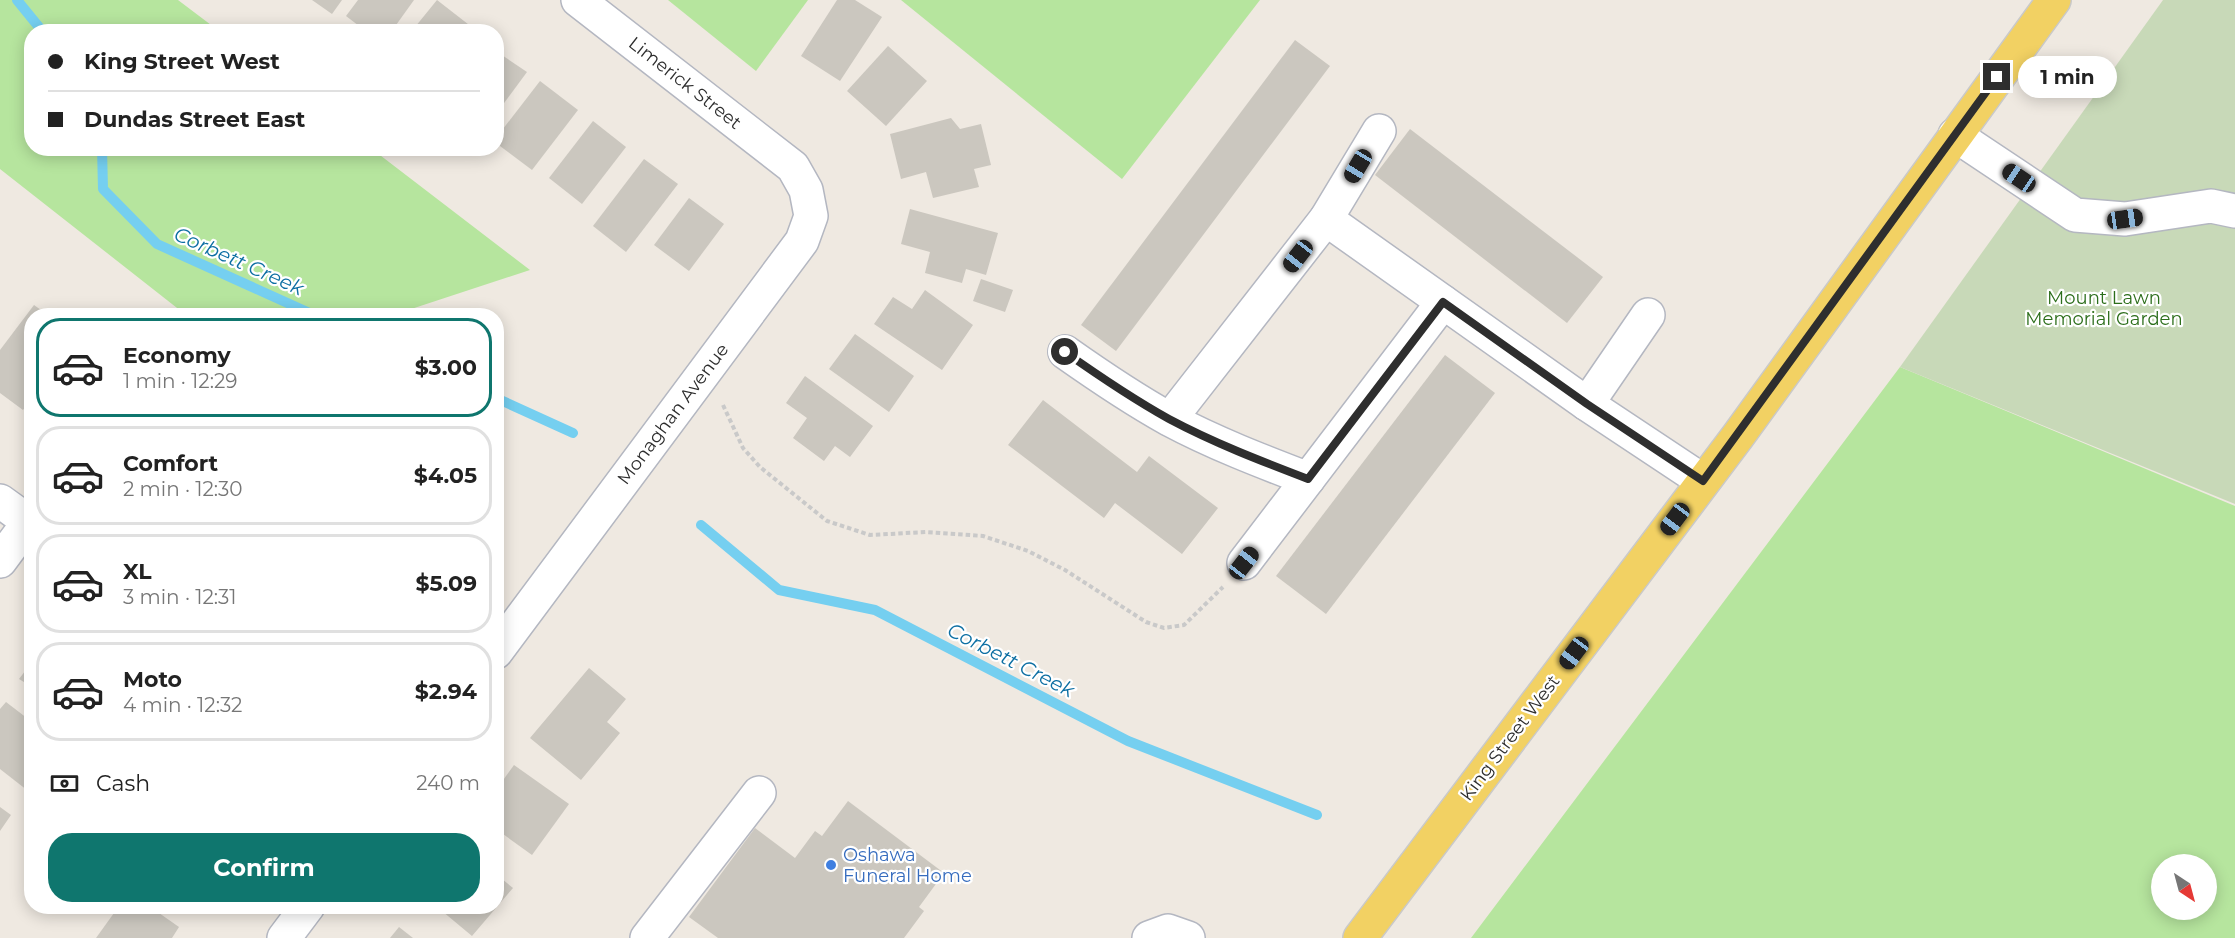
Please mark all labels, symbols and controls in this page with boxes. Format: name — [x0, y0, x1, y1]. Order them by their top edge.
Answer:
street label: Limerick Street — [624, 32, 746, 134]
text: King Street West — [84, 48, 280, 75]
callout: 1 min — [2018, 56, 2117, 98]
route end — [1983, 63, 2010, 90]
text: 1 min — [2040, 65, 2095, 89]
text: Dundas Street East — [84, 106, 305, 133]
car — [1341, 146, 1375, 186]
car — [1999, 160, 2039, 196]
car — [2106, 208, 2144, 230]
water label: Corbett Creek — [170, 222, 309, 301]
car — [1280, 236, 1316, 276]
park label: Mount Lawn Memorial Garden — [2025, 287, 2183, 330]
route start — [1051, 338, 1078, 365]
street label: Monaghan Avenue — [613, 339, 733, 489]
icon: car — [51, 341, 105, 395]
text: Economy — [123, 342, 231, 369]
text: $3.00 — [415, 354, 477, 381]
text: 1 min · 12:29 — [123, 369, 237, 393]
icon: car — [51, 449, 105, 503]
text: Comfort — [123, 450, 218, 477]
text: $4.05 — [414, 462, 477, 489]
text: 2 min · 12:30 — [123, 477, 243, 501]
car — [1657, 499, 1693, 539]
car — [1226, 543, 1262, 583]
icon: car — [51, 557, 105, 611]
text: XL — [123, 558, 152, 585]
text: $5.09 — [415, 570, 477, 597]
text: 3 min · 12:31 — [123, 585, 236, 609]
water label: Corbett Creek — [943, 618, 1080, 703]
car — [1556, 633, 1592, 673]
icon: car — [51, 665, 105, 719]
text: Moto — [123, 666, 182, 693]
street label: King Street West — [1455, 671, 1565, 805]
text: $2.94 — [415, 678, 477, 705]
text: 4 min · 12:32 — [123, 693, 242, 717]
icon: cash — [48, 767, 81, 800]
text: Cash — [96, 770, 150, 797]
text: 240 m — [416, 771, 480, 795]
button: Confirm — [48, 833, 480, 902]
place label: Oshawa Funeral Home — [843, 844, 972, 887]
north arrow — [2151, 854, 2217, 920]
map controls — [2151, 854, 2217, 920]
marker: Oshawa Funeral Home — [824, 858, 838, 872]

